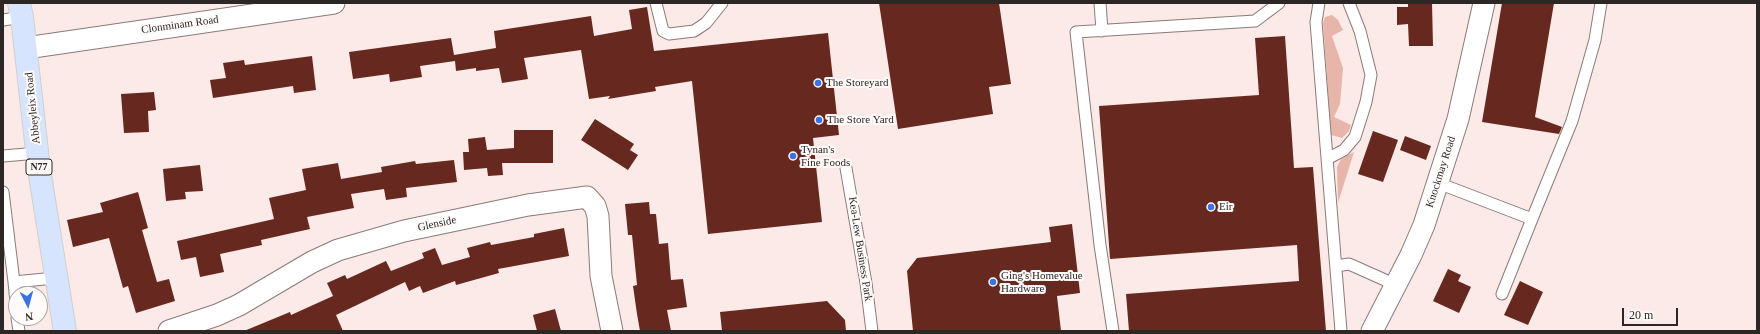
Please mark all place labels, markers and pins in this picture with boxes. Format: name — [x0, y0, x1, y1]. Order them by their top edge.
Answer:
place label: The Storeyard — [826, 76, 889, 90]
marker: The Storeyard — [813, 78, 823, 88]
place label: The Store Yard — [827, 113, 894, 127]
marker: The Store Yard — [814, 115, 824, 125]
place label: Tynan's Fine Foods — [801, 143, 850, 169]
marker: Tynan's Fine Foods — [788, 151, 798, 161]
place label: Eir — [1219, 200, 1232, 214]
marker: Eir — [1206, 202, 1216, 212]
place label: Ging's Homevalue Hardware — [1001, 269, 1083, 295]
marker: Ging's Homevalue Hardware — [988, 277, 998, 287]

